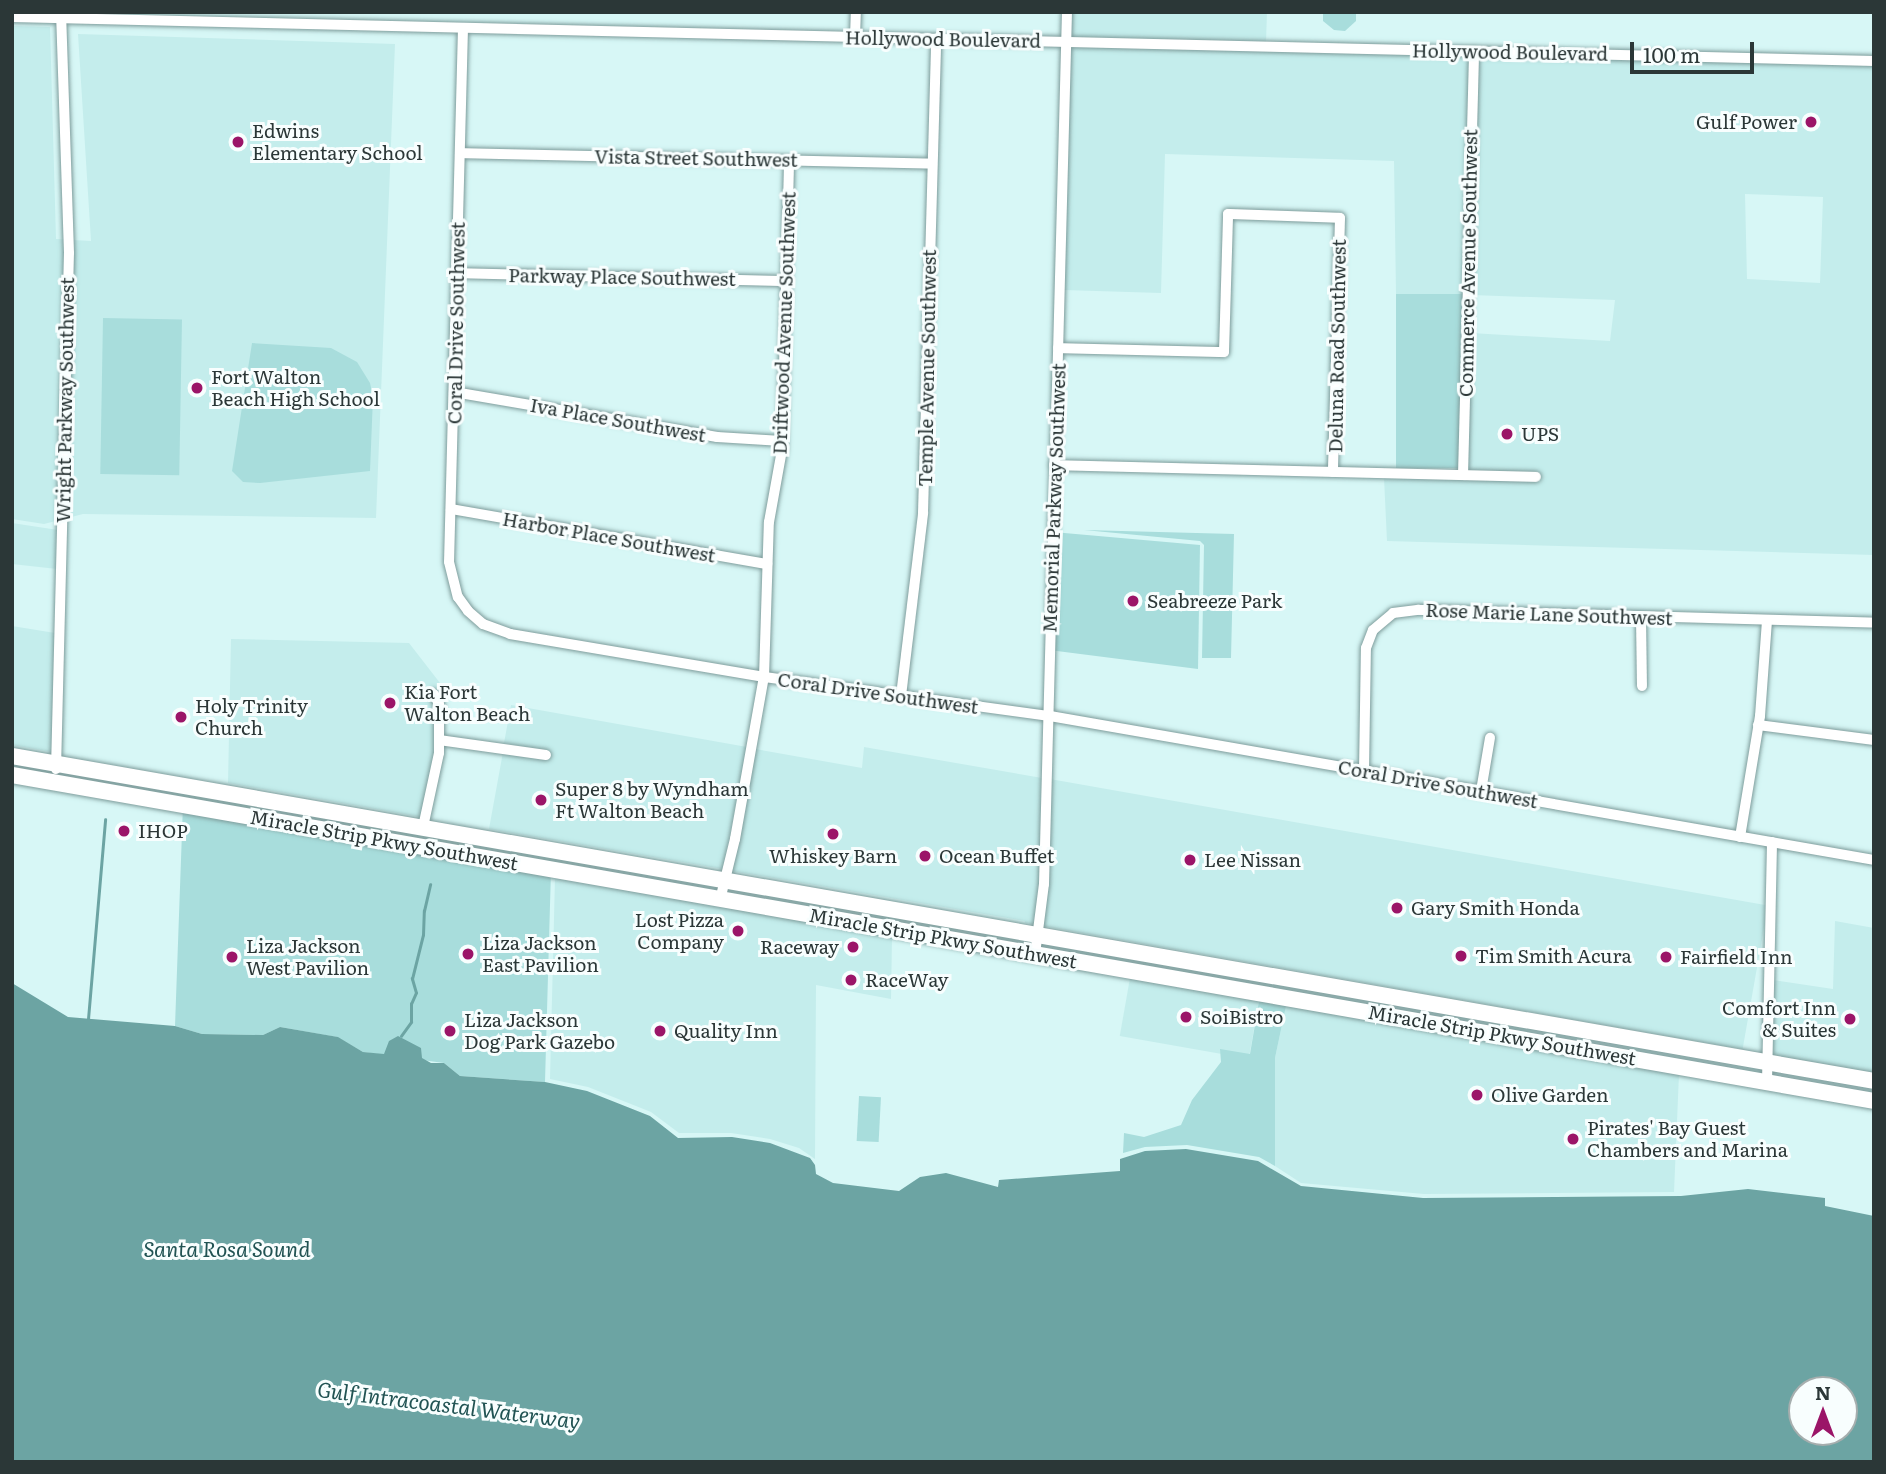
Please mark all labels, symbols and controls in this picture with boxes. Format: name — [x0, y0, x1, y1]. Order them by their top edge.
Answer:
street label: Hollywood Boulevard — [845, 26, 1041, 52]
scale bar — [1634, 28, 1758, 72]
text: 100 m — [1643, 38, 1700, 69]
street label: Hollywood Boulevard — [1412, 39, 1608, 65]
place label: Gulf Power — [1696, 111, 1797, 133]
marker: Gulf Power — [1803, 114, 1819, 130]
place label: Edwins Elementary School — [252, 120, 423, 164]
street label: Commerce Avenue Southwest — [1454, 129, 1482, 397]
marker: Edwins Elementary School — [230, 134, 246, 150]
street label: Vista Street Southwest — [594, 145, 798, 171]
street label: Driftwood Avenue Southwest — [768, 191, 800, 455]
street label: Coral Drive Southwest — [443, 222, 469, 424]
street label: Deluna Road Southwest — [1324, 239, 1350, 453]
street label: Temple Avenue Southwest — [914, 249, 940, 487]
street label: Parkway Place Southwest — [508, 264, 736, 290]
street label: Wright Parkway Southwest — [51, 277, 79, 523]
street label: Memorial Parkway Southwest — [1038, 363, 1070, 633]
place label: Fort Walton Beach High School — [211, 366, 380, 410]
marker: Fort Walton Beach High School — [189, 380, 205, 396]
street label: Iva Place Southwest — [528, 393, 708, 447]
place label: UPS — [1521, 423, 1559, 445]
marker: UPS — [1499, 426, 1515, 442]
street label: Harbor Place Southwest — [501, 507, 717, 567]
place label: Seabreeze Park — [1147, 590, 1282, 612]
marker: Seabreeze Park — [1125, 593, 1141, 609]
street label: Rose Marie Lane Southwest — [1425, 598, 1673, 630]
street label: Coral Drive Southwest — [776, 668, 980, 718]
place label: Kia Fort Walton Beach — [404, 681, 530, 725]
place label: Holy Trinity Church — [195, 695, 308, 739]
marker: Kia Fort Walton Beach — [382, 695, 398, 711]
marker: Holy Trinity Church — [173, 709, 189, 725]
street label: Coral Drive Southwest — [1336, 755, 1540, 813]
place label: Super 8 by Wyndham Ft Walton Beach — [555, 778, 749, 822]
marker: Super 8 by Wyndham Ft Walton Beach — [533, 792, 549, 808]
street label: Miracle Strip Pkwy Southwest — [248, 805, 520, 875]
place label: IHOP — [138, 820, 188, 842]
marker: IHOP — [116, 823, 132, 839]
marker: Whiskey Barn — [825, 826, 841, 842]
place label: Whiskey Barn — [769, 845, 897, 867]
place label: Ocean Buffet — [939, 845, 1054, 867]
marker: Ocean Buffet — [917, 848, 933, 864]
place label: Lee Nissan — [1204, 849, 1301, 871]
marker: Lee Nissan — [1182, 852, 1198, 868]
place label: Gary Smith Honda — [1411, 897, 1580, 919]
marker: Gary Smith Honda — [1389, 900, 1405, 916]
street label: Miracle Strip Pkwy Southwest — [807, 903, 1079, 973]
place label: Lost Pizza Company — [635, 909, 724, 953]
marker: Lost Pizza Company — [730, 923, 746, 939]
place label: Liza Jackson East Pavilion — [482, 932, 599, 976]
place label: Liza Jackson West Pavilion — [246, 935, 369, 979]
place label: Raceway — [760, 936, 839, 958]
marker: Raceway — [845, 939, 861, 955]
place label: Tim Smith Acura — [1475, 945, 1632, 967]
marker: Liza Jackson East Pavilion — [460, 946, 476, 962]
place label: Fairfield Inn — [1680, 946, 1793, 968]
marker: Tim Smith Acura — [1453, 948, 1469, 964]
marker: Liza Jackson West Pavilion — [224, 949, 240, 965]
marker: Fairfield Inn — [1658, 949, 1674, 965]
place label: RaceWay — [865, 969, 948, 991]
marker: RaceWay — [843, 972, 859, 988]
place label: Comfort Inn & Suites — [1722, 997, 1836, 1041]
street label: Miracle Strip Pkwy Southwest — [1366, 1000, 1638, 1070]
place label: SoiBistro — [1200, 1006, 1283, 1028]
place label: Liza Jackson Dog Park Gazebo — [464, 1009, 615, 1053]
marker: SoiBistro — [1178, 1009, 1194, 1025]
marker: Comfort Inn & Suites — [1842, 1011, 1858, 1027]
place label: Quality Inn — [674, 1020, 778, 1042]
marker: Liza Jackson Dog Park Gazebo — [442, 1023, 458, 1039]
marker: Quality Inn — [652, 1023, 668, 1039]
place label: Olive Garden — [1491, 1084, 1609, 1106]
marker: Olive Garden — [1469, 1087, 1485, 1103]
place label: Pirates' Bay Guest Chambers and Marina — [1587, 1117, 1788, 1161]
marker: Pirates' Bay Guest Chambers and Marina — [1565, 1131, 1581, 1147]
water label: Santa Rosa Sound — [144, 1235, 310, 1261]
water label: Gulf Intracoastal Waterway — [316, 1375, 582, 1433]
north arrow — [1788, 1376, 1858, 1446]
text: N — [1815, 1378, 1831, 1406]

